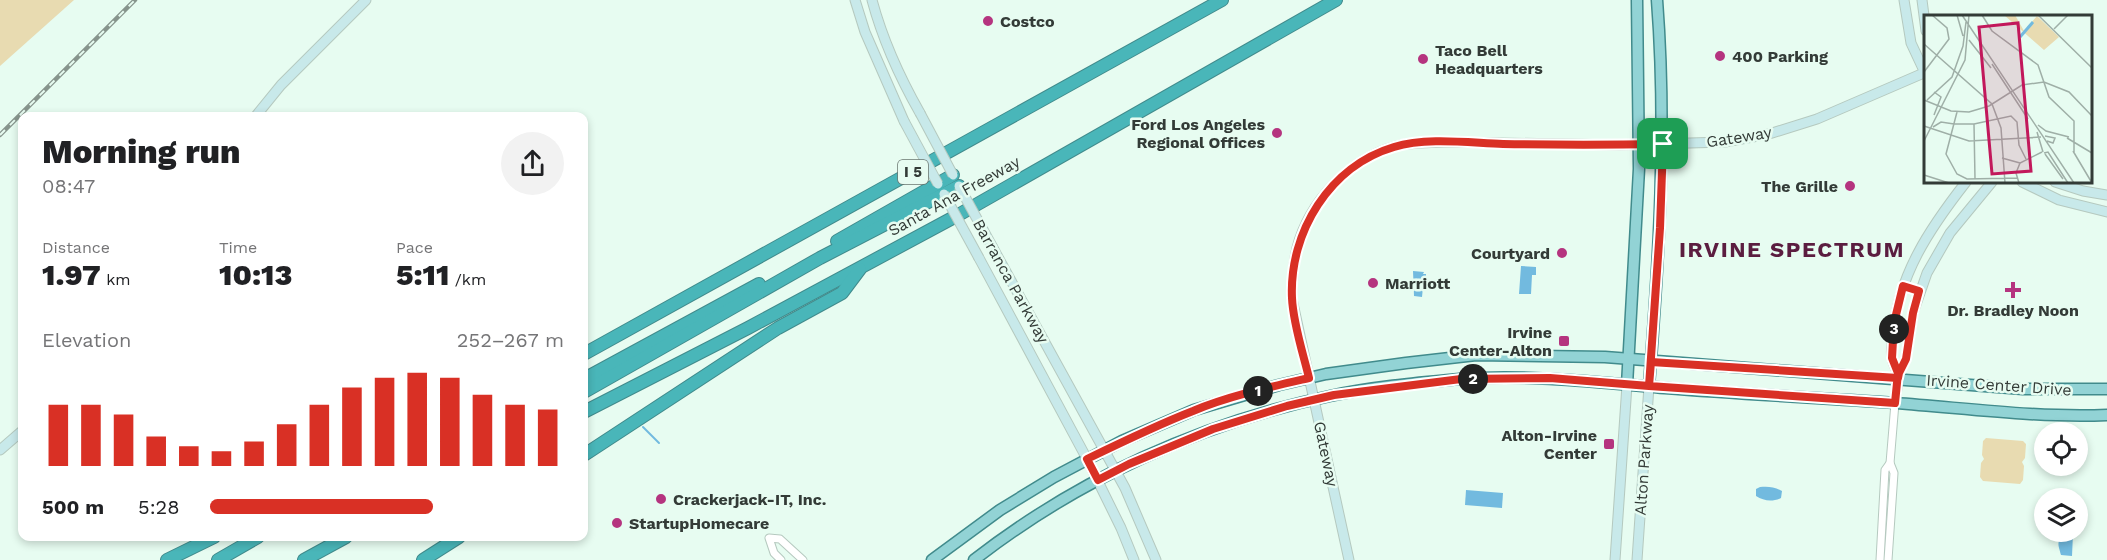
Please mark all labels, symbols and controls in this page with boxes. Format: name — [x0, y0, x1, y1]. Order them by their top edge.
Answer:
place label: Costco — [1000, 12, 1055, 31]
marker: Costco — [981, 14, 995, 28]
inset map — [1924, 15, 2092, 183]
place label: Taco Bell Headquarters — [1435, 41, 1543, 78]
place label: 400 Parking — [1732, 47, 1828, 66]
marker: 400 Parking — [1713, 49, 1727, 63]
marker: Taco Bell Headquarters — [1416, 52, 1430, 66]
place label: Ford Los Angeles Regional Offices — [1131, 115, 1265, 152]
pin — [1637, 118, 1688, 169]
street label: Gateway — [1705, 122, 1774, 152]
marker: Ford Los Angeles Regional Offices — [1270, 126, 1284, 140]
icon: arrive — [1646, 127, 1679, 160]
text: Morning run — [42, 132, 241, 171]
button: share — [501, 132, 564, 195]
street label: Santa Ana Freeway — [885, 152, 1024, 240]
road number: I 5 — [898, 160, 928, 184]
text: 08:47 — [42, 174, 95, 198]
place label: The Grille — [1761, 177, 1838, 196]
marker: The Grille — [1843, 179, 1857, 193]
street label: Barranca Parkway — [969, 216, 1053, 347]
district label: IRVINE SPECTRUM — [1679, 237, 1905, 262]
text: Distance — [42, 238, 110, 257]
text: Time — [219, 238, 257, 257]
text: Pace — [396, 238, 433, 257]
place label: Courtyard — [1471, 244, 1550, 263]
marker: Courtyard — [1555, 246, 1569, 260]
text: 1.97 — [42, 257, 101, 292]
text: 10:13 — [219, 257, 292, 292]
text: 5:11 — [396, 257, 449, 292]
text: km — [101, 270, 131, 289]
text: /km — [449, 270, 486, 289]
place label: Marriott — [1385, 274, 1450, 293]
marker: Marriott — [1366, 276, 1380, 290]
marker: Dr. Bradley Noon — [2004, 281, 2022, 299]
place label: Dr. Bradley Noon — [1947, 301, 2079, 320]
pin: 3 — [1879, 314, 1909, 344]
text: 3 — [1889, 319, 1899, 338]
place label: Irvine Center-Alton — [1449, 323, 1552, 360]
text: Elevation — [42, 328, 131, 352]
text: 252–267 m — [457, 328, 564, 352]
marker: Irvine Center-Alton — [1557, 334, 1571, 348]
pin: 2 — [1458, 364, 1488, 394]
text: 2 — [1468, 369, 1478, 388]
street label: Irvine Center Drive — [1926, 370, 2072, 400]
pin: 1 — [1243, 376, 1273, 406]
text: 1 — [1255, 381, 1261, 400]
street label: Alton Parkway — [1631, 403, 1657, 516]
street label: Gateway — [1310, 420, 1342, 489]
map controls — [2034, 422, 2088, 542]
button: locate — [2034, 422, 2088, 476]
place label: Alton-Irvine Center — [1502, 426, 1597, 463]
marker: Alton-Irvine Center — [1602, 437, 1616, 451]
button: layers — [2034, 488, 2088, 542]
place label: Crackerjack-IT, Inc. — [673, 490, 827, 509]
marker: Crackerjack-IT, Inc. — [654, 492, 668, 506]
text: 500 m — [42, 495, 104, 519]
text: 5:28 — [138, 495, 180, 519]
place label: StartupHomecare — [629, 514, 769, 533]
marker: StartupHomecare — [610, 516, 624, 530]

